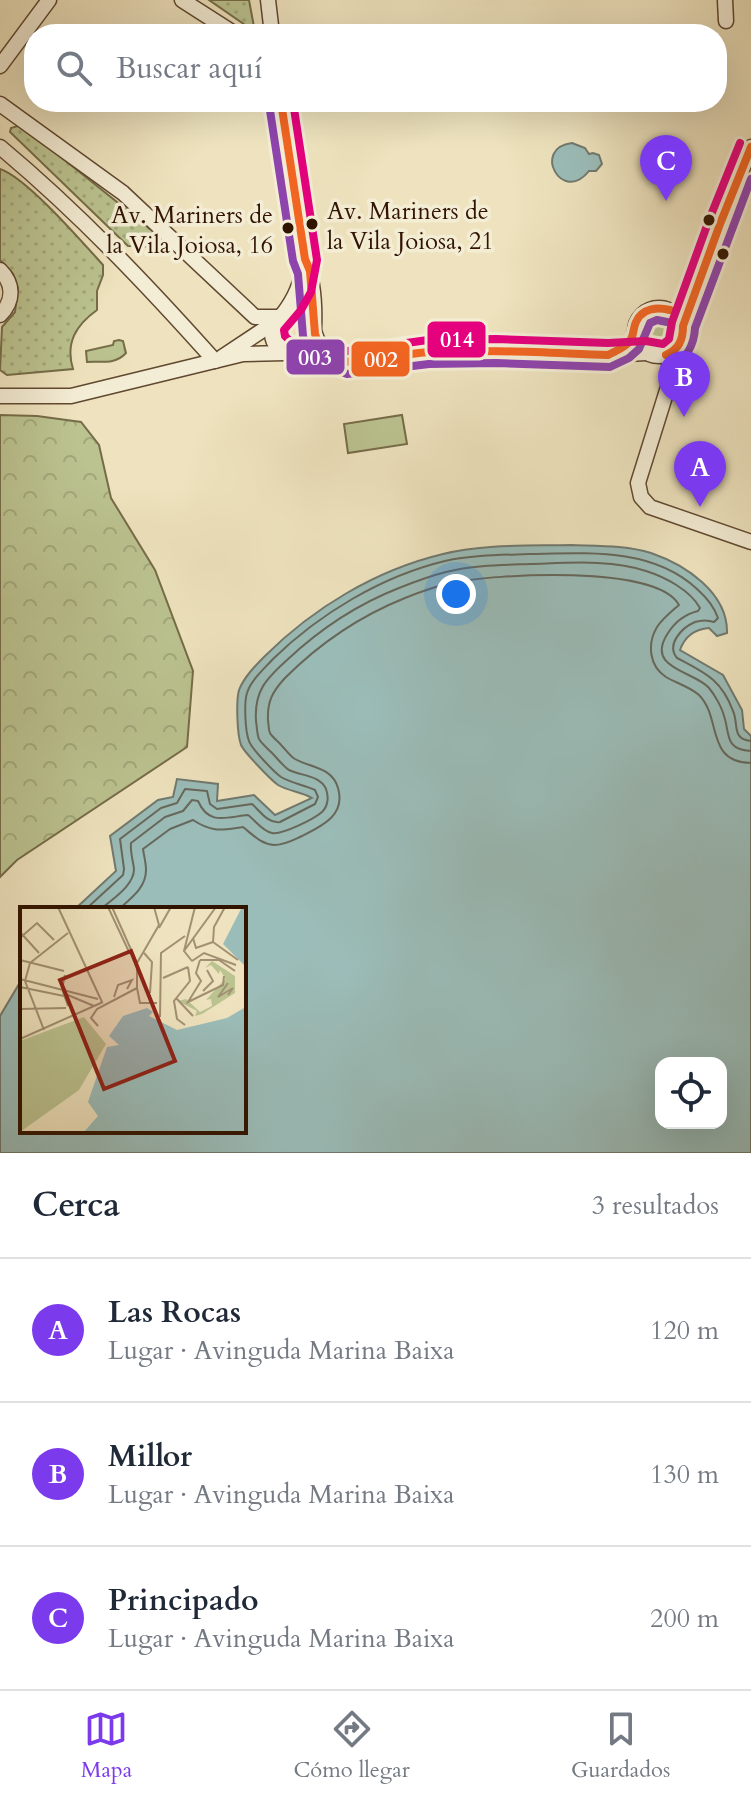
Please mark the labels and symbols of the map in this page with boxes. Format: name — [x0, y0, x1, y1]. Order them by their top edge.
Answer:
pin: C — [640, 135, 692, 201]
place label: Av. Mariners de la Vila Joiosa, 21 — [327, 195, 494, 258]
place label: Av. Mariners de la Vila Joiosa, 16 — [106, 199, 273, 262]
unlabelled marker — [701, 212, 717, 228]
marker: Av. Mariners de la Vila Joiosa, 21 — [304, 216, 320, 232]
marker: Av. Mariners de la Vila Joiosa, 16 — [280, 220, 296, 236]
unlabelled marker — [715, 246, 731, 262]
line badge: 014 — [426, 320, 487, 359]
text: 014 — [440, 325, 474, 355]
line badge: 003 — [285, 338, 346, 376]
line badge: 002 — [350, 340, 411, 378]
text: 003 — [298, 343, 332, 373]
text: 002 — [364, 345, 398, 375]
pin: B — [658, 351, 710, 417]
pin: A — [674, 441, 726, 507]
your location — [436, 574, 476, 614]
inset map — [20, 907, 246, 1133]

